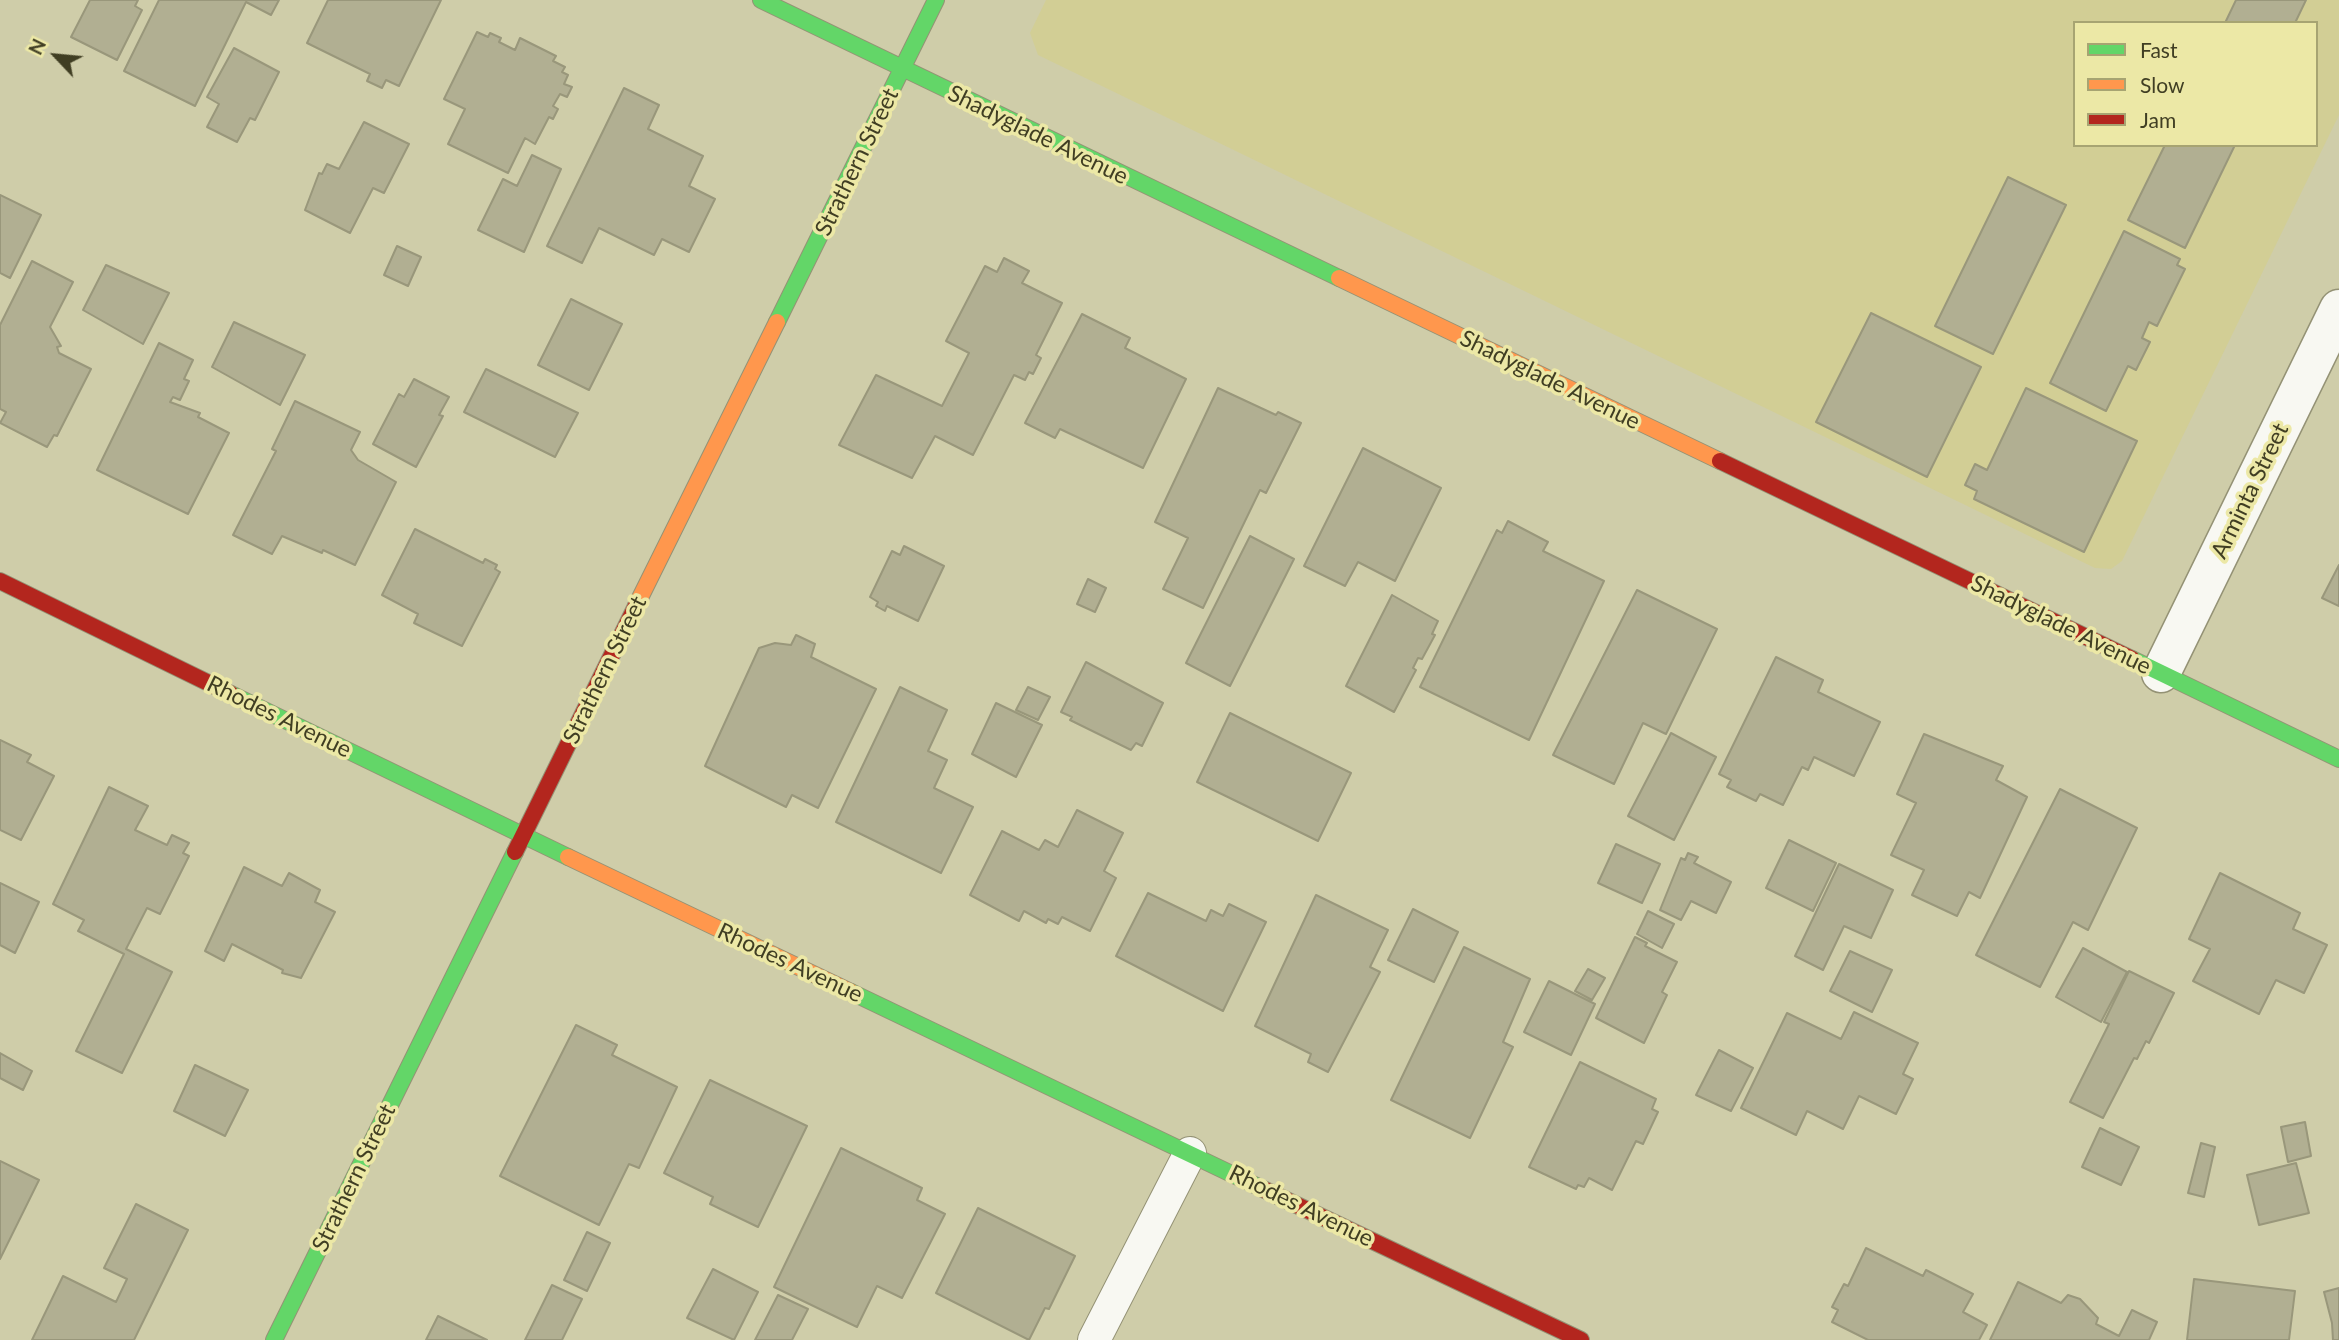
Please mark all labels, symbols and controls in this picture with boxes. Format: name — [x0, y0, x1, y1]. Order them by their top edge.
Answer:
north arrow — [21, 21, 91, 91]
legend — [2073, 21, 2318, 147]
text: N — [23, 35, 50, 58]
text: Fast — [2140, 37, 2177, 62]
text: Slow — [2140, 72, 2184, 97]
street label: Shadyglade Avenue — [943, 79, 1133, 191]
street label: Strathern Street — [809, 84, 905, 240]
text: Jam — [2140, 107, 2176, 132]
street label: Shadyglade Avenue — [1455, 324, 1645, 436]
street label: Arminta Street — [2205, 419, 2295, 563]
street label: Shadyglade Avenue — [1966, 569, 2156, 681]
street label: Strathern Street — [557, 592, 653, 748]
street label: Rhodes Avenue — [202, 670, 356, 764]
street label: Rhodes Avenue — [713, 917, 867, 1009]
street label: Strathern Street — [306, 1100, 402, 1256]
street label: Rhodes Avenue — [1224, 1159, 1378, 1253]

